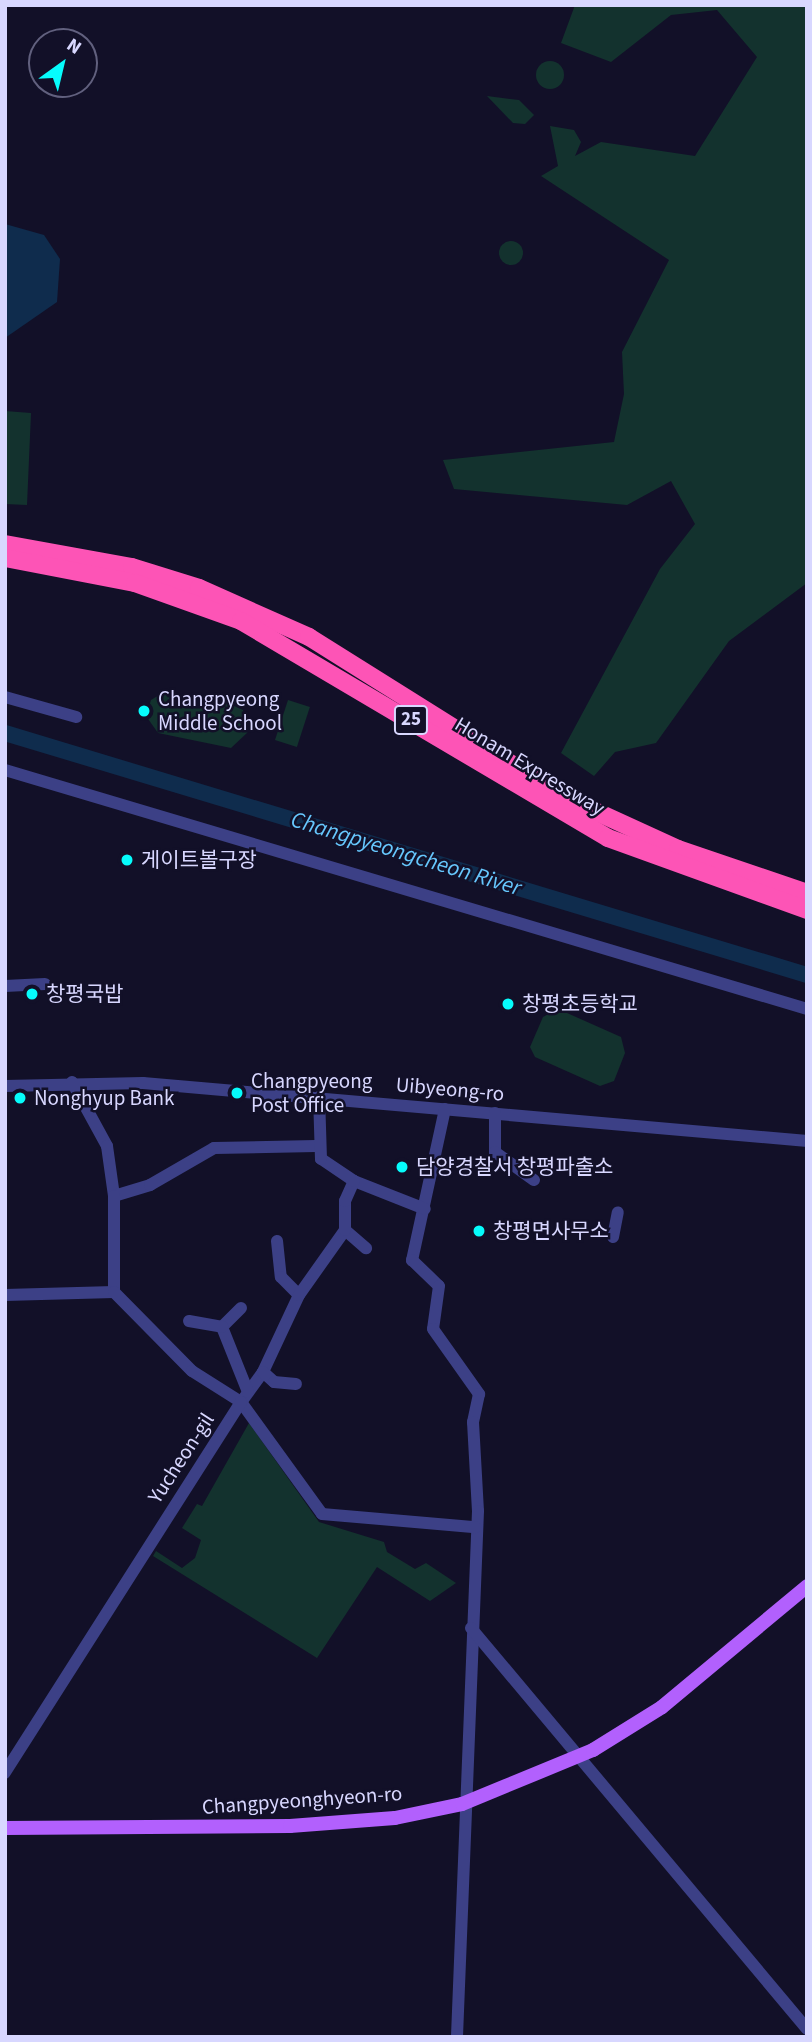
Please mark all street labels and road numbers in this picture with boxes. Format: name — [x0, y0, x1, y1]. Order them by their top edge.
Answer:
road number: 25 — [394, 705, 428, 736]
street label: Honam Expressway — [450, 711, 610, 821]
street label: Uibyeong-ro — [395, 1072, 505, 1106]
street label: Yucheon-gil — [142, 1408, 220, 1508]
street label: Changpyeonghyeon-ro — [201, 1780, 403, 1820]

